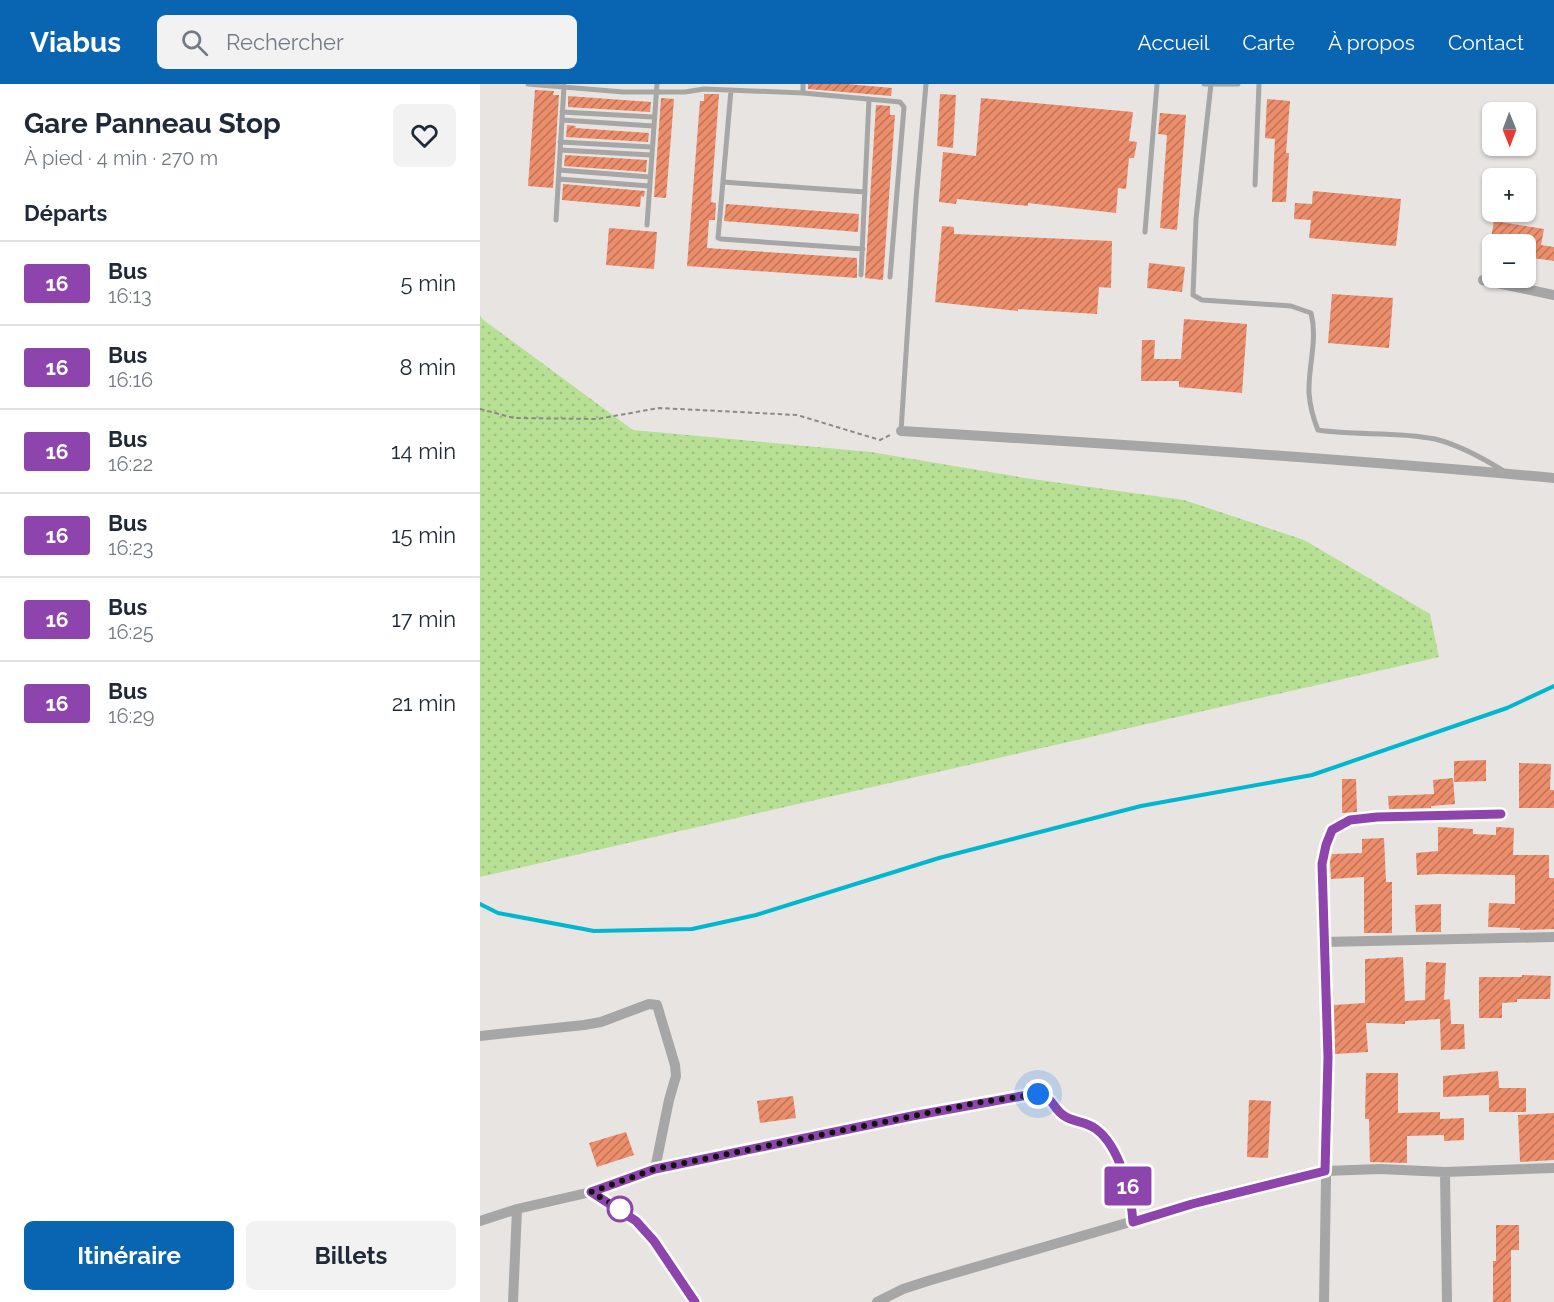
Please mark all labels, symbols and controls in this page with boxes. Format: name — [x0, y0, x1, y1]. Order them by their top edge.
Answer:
search box — [157, 15, 577, 69]
text: Viabus — [30, 26, 121, 59]
icon: search — [178, 26, 211, 59]
text: Rechercher — [226, 29, 344, 55]
text: Accueil — [1138, 30, 1210, 55]
text: Carte — [1243, 30, 1295, 55]
text: À propos — [1328, 30, 1415, 55]
text: Contact — [1448, 30, 1524, 55]
north arrow — [1482, 102, 1536, 156]
map controls — [1482, 102, 1536, 288]
button: heart — [393, 104, 456, 167]
text: Gare Panneau Stop — [24, 107, 281, 140]
text: À pied · 4 min · 270 m — [24, 146, 218, 170]
button: + — [1482, 168, 1536, 222]
text: Départs — [24, 200, 107, 226]
button: − — [1482, 234, 1536, 288]
text: Bus — [108, 258, 147, 284]
text: 5 min — [401, 270, 456, 296]
text: 16 — [45, 271, 69, 296]
text: 16:13 — [108, 284, 152, 308]
text: Bus — [108, 342, 147, 368]
text: 8 min — [400, 354, 456, 380]
text: 16 — [45, 355, 69, 380]
text: 16:16 — [108, 368, 153, 392]
text: Bus — [108, 426, 147, 452]
text: 14 min — [391, 438, 456, 464]
text: 16 — [45, 439, 69, 464]
text: 16:22 — [108, 452, 153, 476]
text: Bus — [108, 510, 147, 536]
text: 15 min — [391, 522, 456, 548]
text: 16 — [45, 523, 69, 548]
text: 16:23 — [108, 536, 153, 560]
text: Bus — [108, 594, 147, 620]
text: 17 min — [391, 606, 456, 632]
text: 16 — [45, 607, 69, 632]
text: 16:25 — [108, 620, 154, 644]
text: Bus — [108, 678, 147, 704]
text: 21 min — [392, 690, 456, 716]
text: 16 — [45, 691, 69, 716]
text: 16:29 — [108, 704, 155, 728]
your location — [1023, 1079, 1053, 1109]
line badge: 16 — [1101, 1166, 1155, 1206]
text: 16 — [1116, 1174, 1140, 1199]
unlabelled marker — [607, 1196, 633, 1222]
button: Itinéraire — [24, 1221, 234, 1290]
button: Billets — [246, 1221, 456, 1290]

